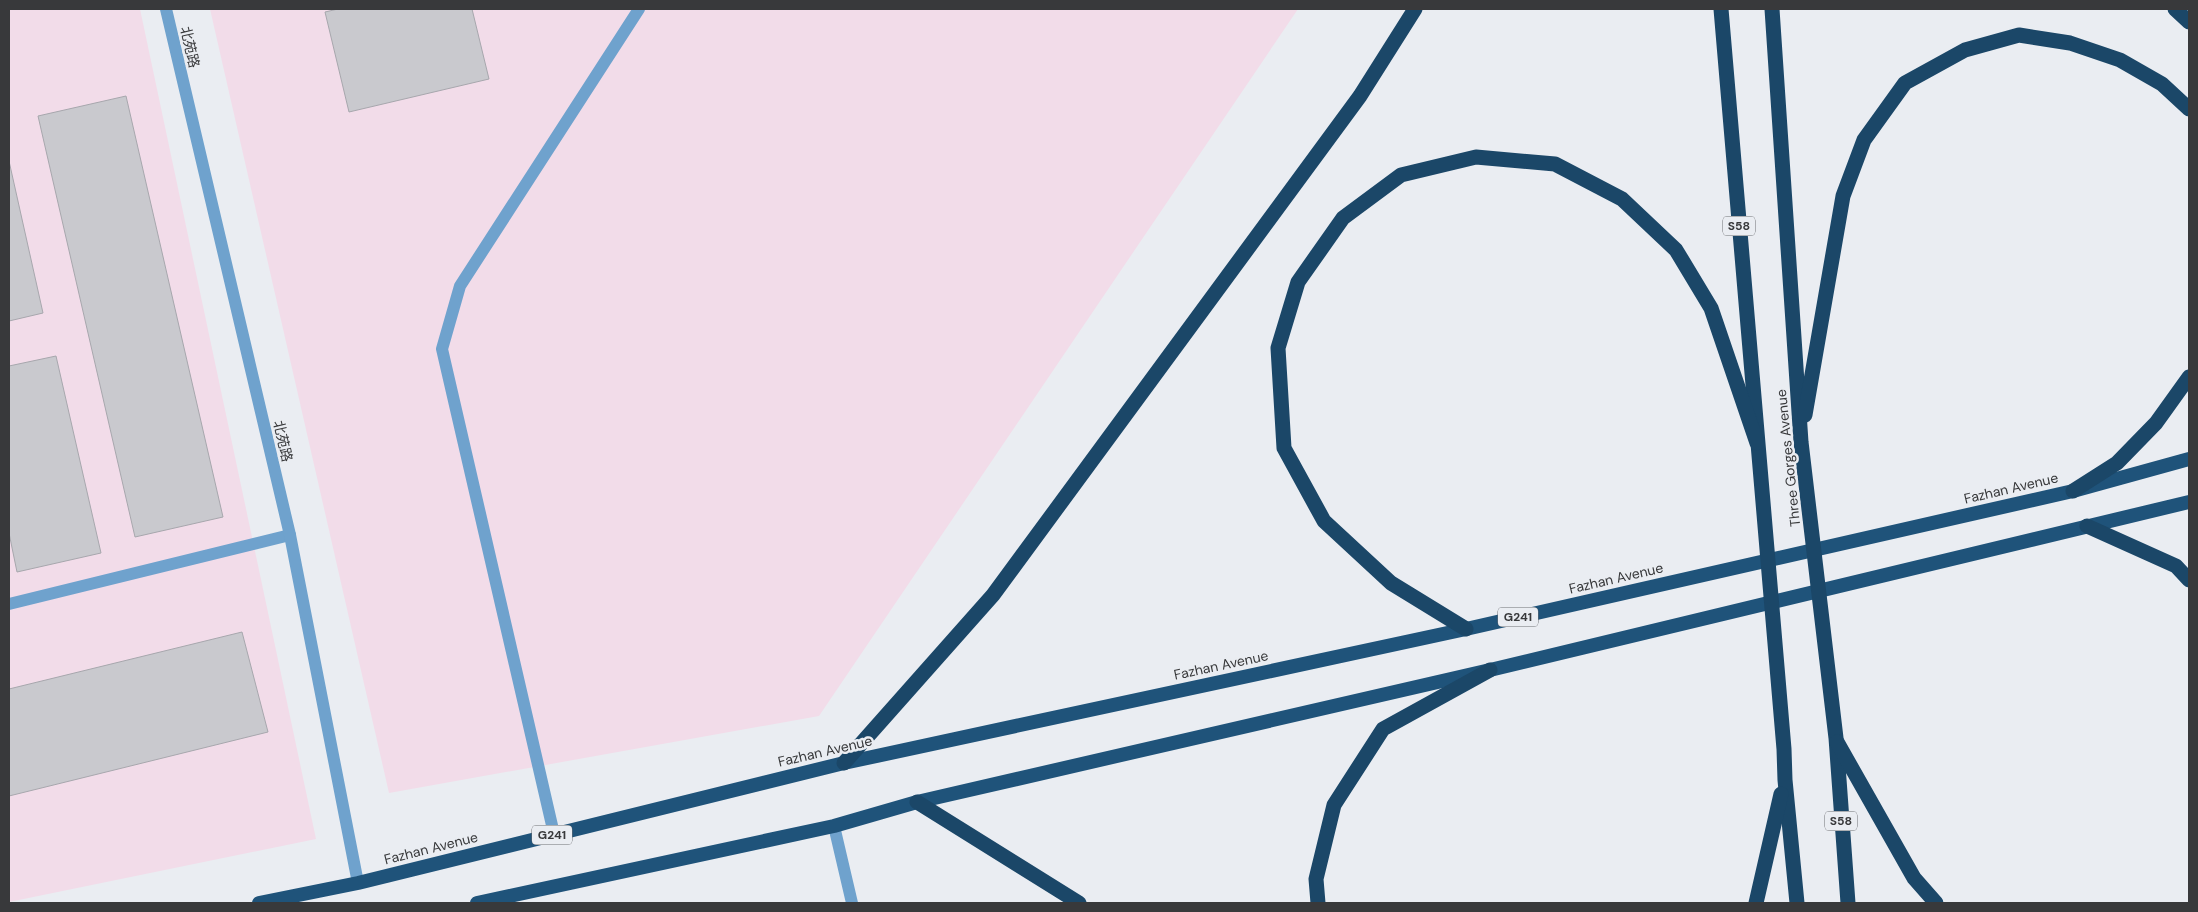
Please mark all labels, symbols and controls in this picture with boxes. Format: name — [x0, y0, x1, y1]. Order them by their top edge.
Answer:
street label: 北苑路 — [177, 25, 203, 69]
road number: S58 — [1723, 217, 1755, 236]
street label: Three Gorges Avenue — [1772, 388, 1804, 528]
street label: 北苑路 — [270, 419, 296, 463]
street label: Fazhan Avenue — [1962, 468, 2060, 508]
street label: Fazhan Avenue — [1567, 558, 1665, 598]
road number: G241 — [1498, 608, 1538, 626]
street label: Fazhan Avenue — [1172, 646, 1270, 684]
street label: Fazhan Avenue — [776, 731, 874, 771]
road number: S58 — [1825, 811, 1857, 830]
road number: G241 — [532, 826, 572, 844]
street label: Fazhan Avenue — [382, 828, 480, 868]

